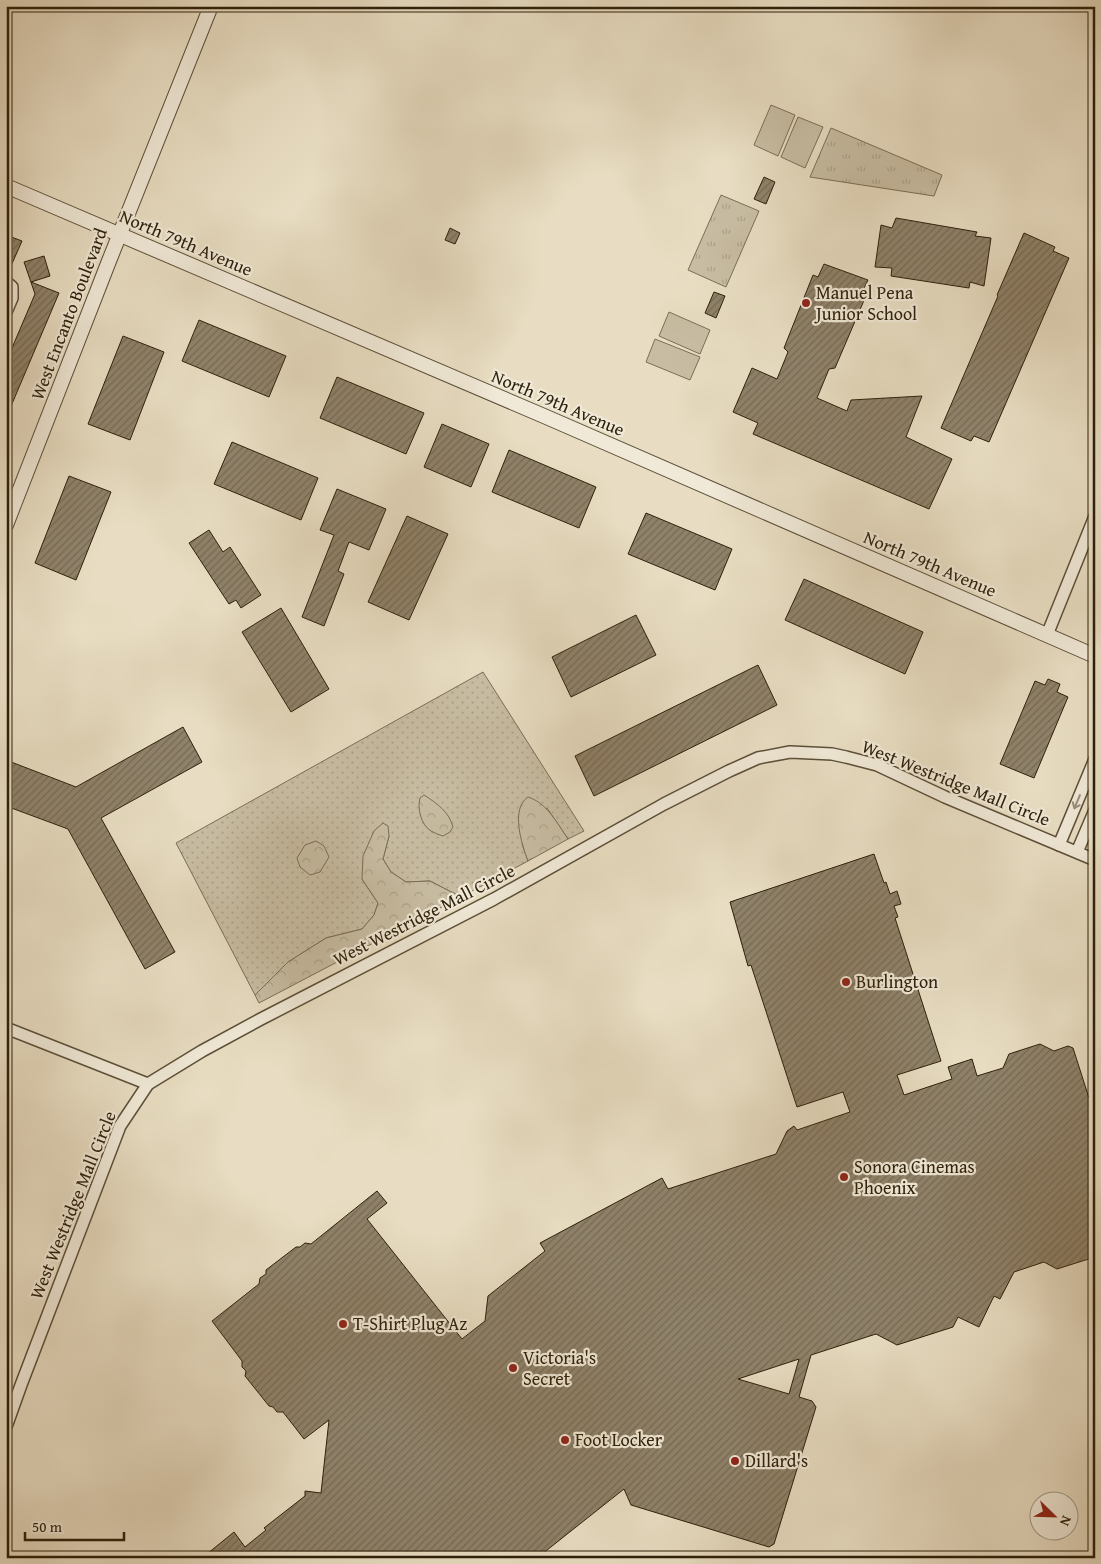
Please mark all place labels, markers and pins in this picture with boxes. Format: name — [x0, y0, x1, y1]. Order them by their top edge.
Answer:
place label: Manuel Pena Junior School — [814, 279, 917, 327]
marker: Manuel Pena Junior School — [800, 297, 812, 309]
place label: Burlington — [856, 968, 938, 995]
marker: Burlington — [840, 976, 852, 988]
place label: Sonora Cinemas Phoenix — [854, 1153, 975, 1201]
marker: Sonora Cinemas Phoenix — [838, 1171, 850, 1183]
place label: T-Shirt Plug Az — [353, 1310, 467, 1337]
marker: T-Shirt Plug Az — [337, 1318, 349, 1330]
place label: Victoria's Secret — [523, 1344, 596, 1392]
marker: Victoria's Secret — [507, 1362, 519, 1374]
place label: Foot Locker — [575, 1426, 663, 1453]
marker: Foot Locker — [559, 1434, 571, 1446]
place label: Dillard's — [745, 1447, 808, 1474]
marker: Dillard's — [729, 1455, 741, 1467]

